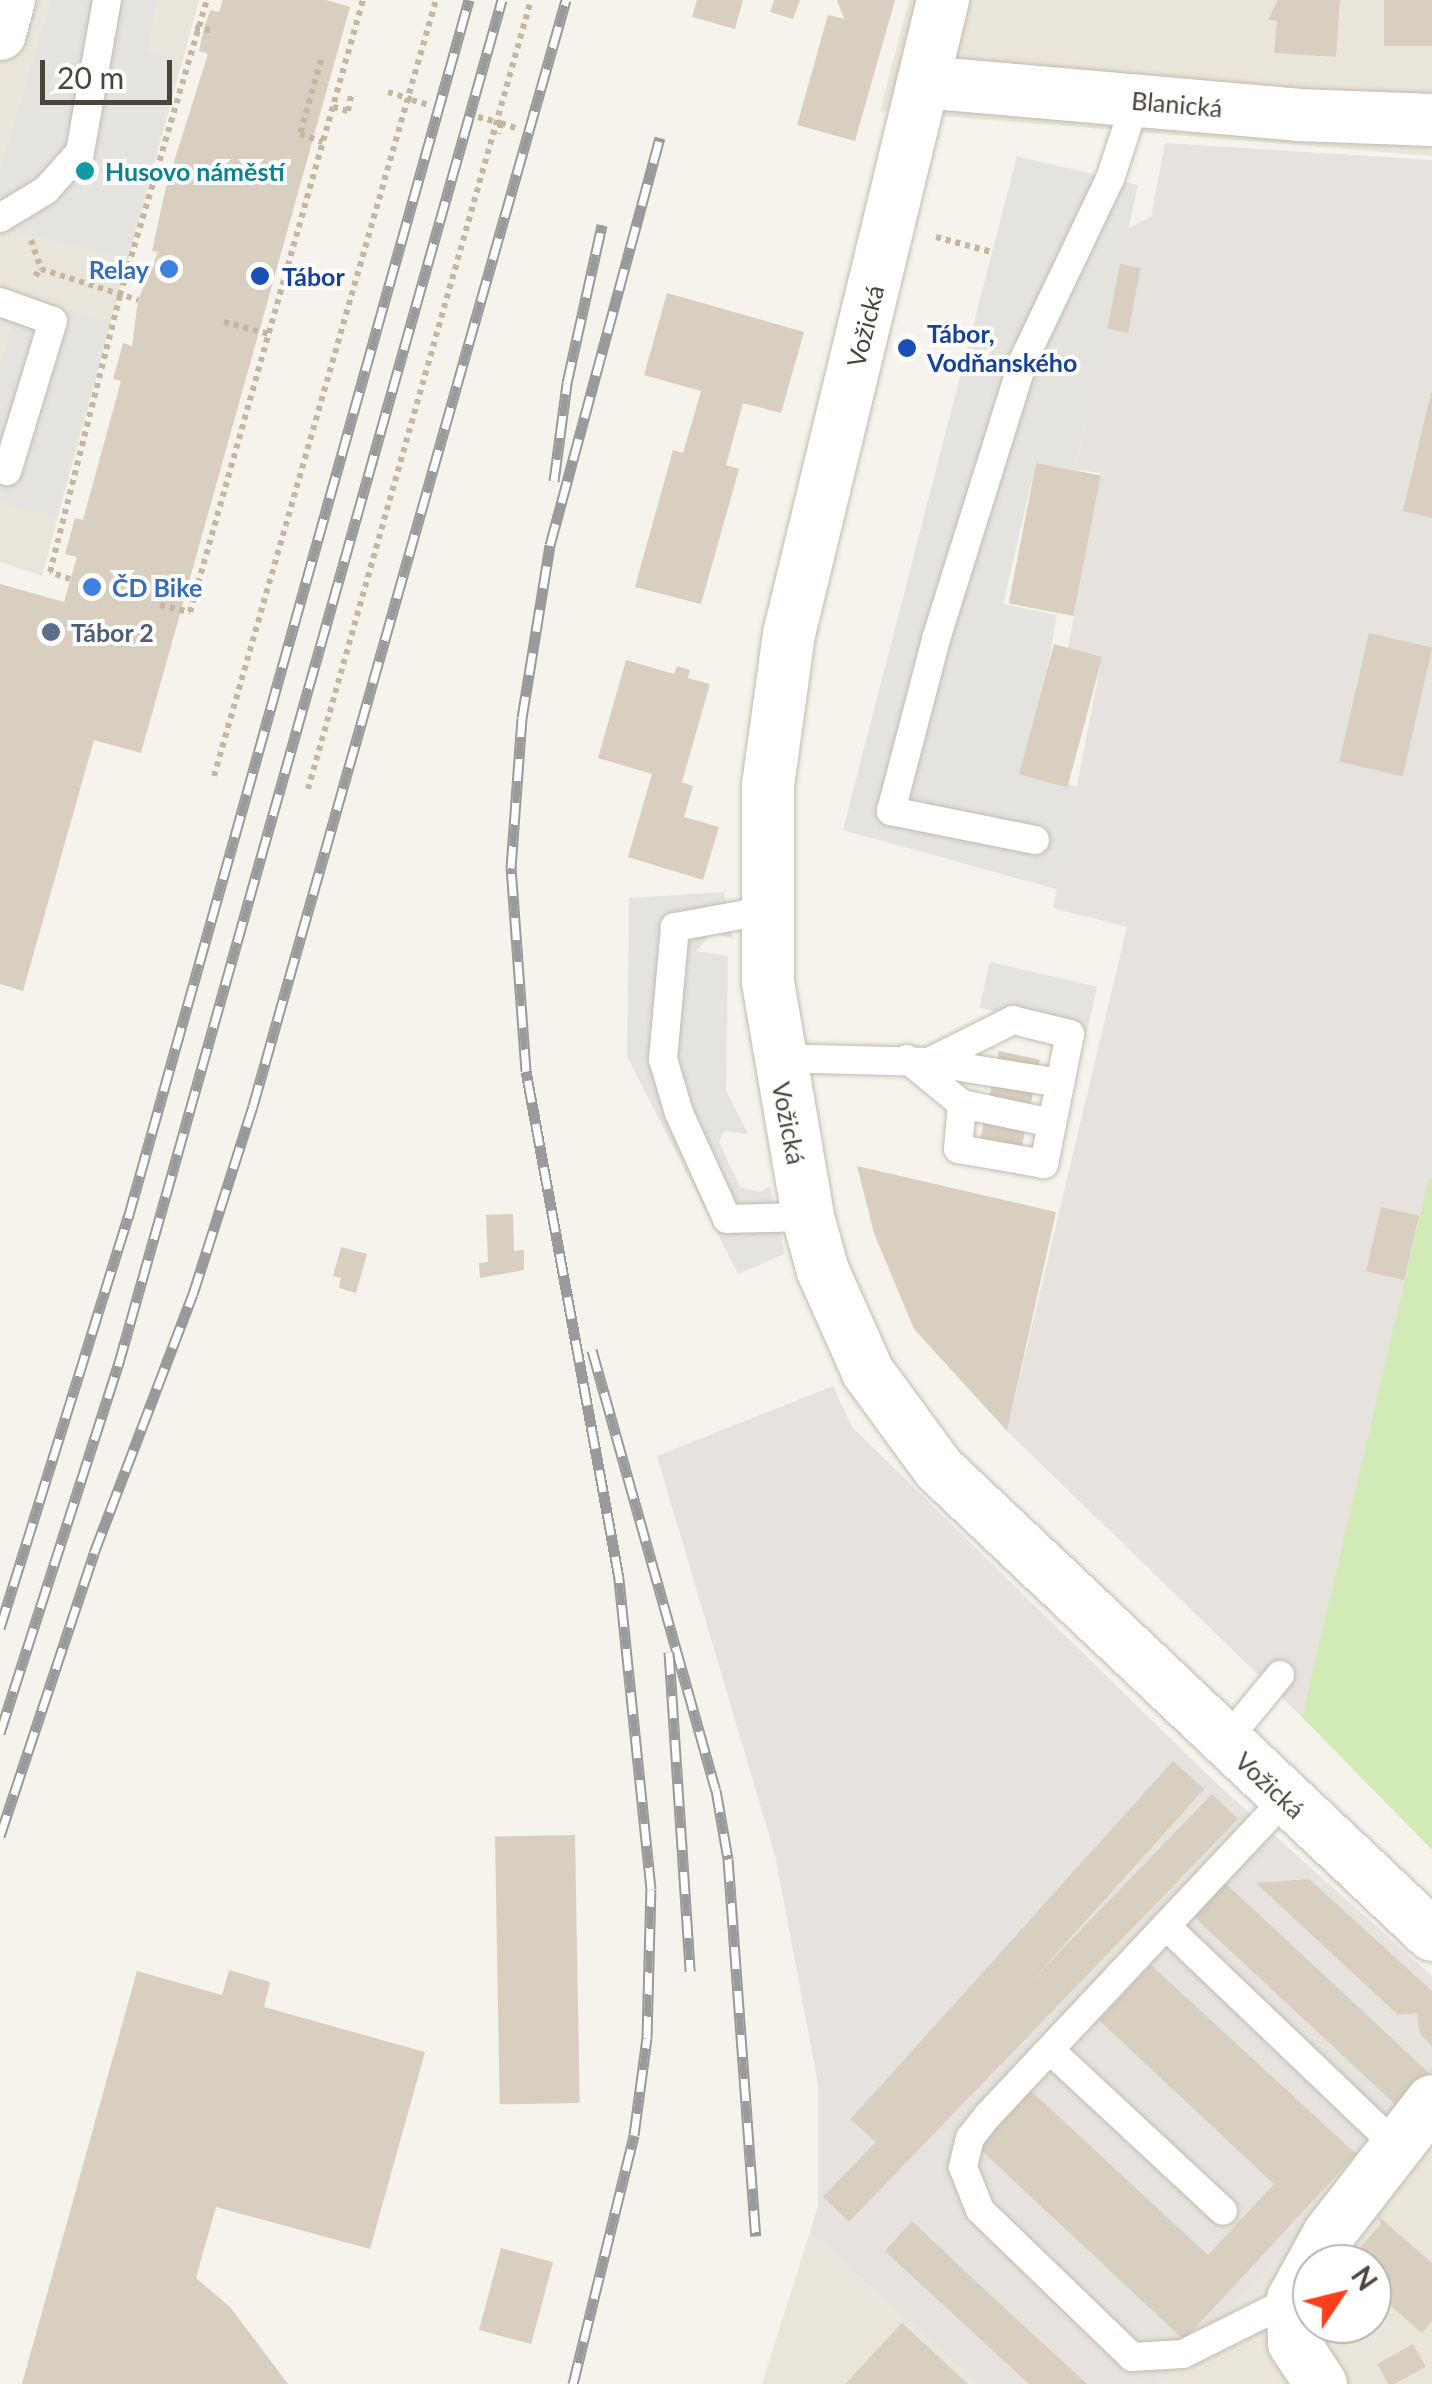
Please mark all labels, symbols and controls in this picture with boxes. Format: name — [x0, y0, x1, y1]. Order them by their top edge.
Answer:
scale bar — [45, 40, 178, 102]
text: 20 m — [57, 59, 124, 95]
street label: Blanická — [1130, 85, 1224, 123]
place label: Husovo náměstí — [105, 156, 284, 186]
marker: Husovo náměstí — [74, 160, 96, 182]
place label: Relay — [89, 254, 149, 284]
marker: Relay — [158, 258, 180, 280]
place label: Tábor — [282, 261, 345, 291]
marker: Tábor — [247, 263, 273, 289]
street label: Vožická — [840, 282, 890, 370]
place label: Tábor, Vodňanského — [927, 319, 1077, 378]
marker: Tábor, Vodňanského — [896, 337, 918, 359]
place label: ČD Bike — [112, 572, 202, 602]
marker: ČD Bike — [81, 576, 103, 598]
place label: Tábor 2 — [71, 617, 154, 647]
marker: Tábor 2 — [40, 621, 62, 643]
street label: Vožická — [766, 1079, 812, 1167]
street label: Vožická — [1229, 1746, 1311, 1824]
north arrow — [1292, 2244, 1392, 2344]
text: N — [1345, 2259, 1385, 2297]

